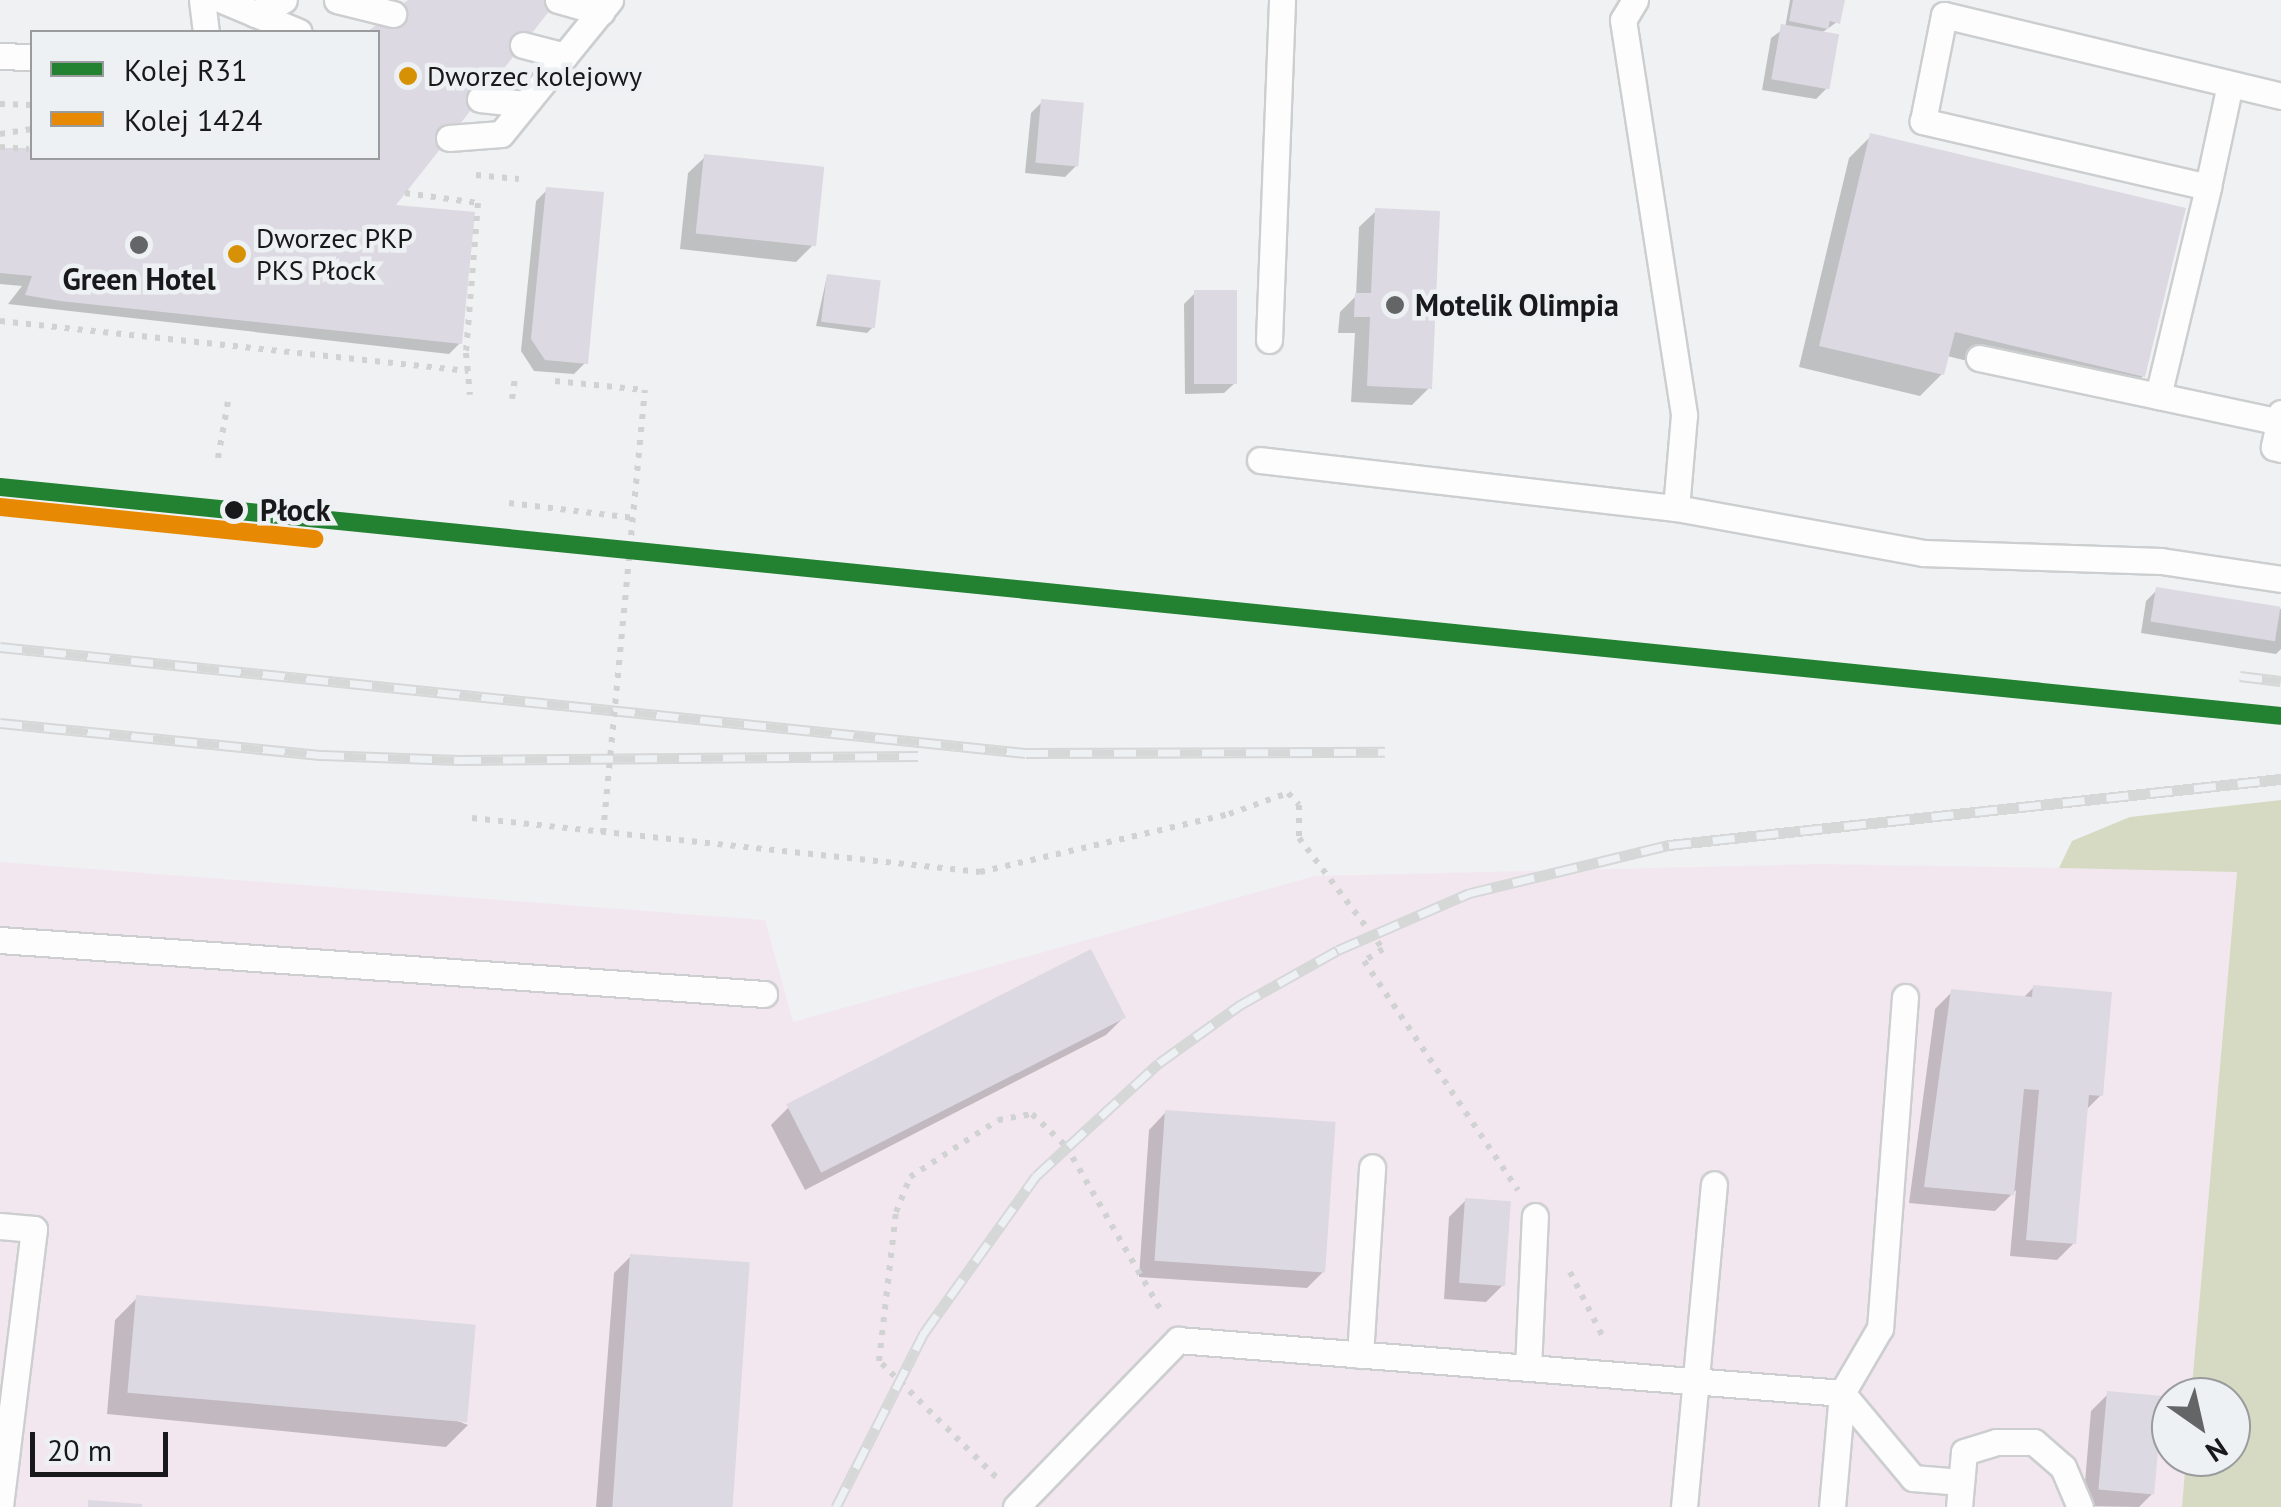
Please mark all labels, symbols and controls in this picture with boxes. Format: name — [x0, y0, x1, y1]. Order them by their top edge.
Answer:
legend — [30, 30, 380, 160]
text: Kolej R31 — [124, 50, 248, 89]
place label: Dworzec kolejowy — [427, 59, 643, 93]
marker: Dworzec kolejowy — [398, 66, 418, 86]
text: Kolej 1424 — [124, 100, 262, 139]
place label: Dworzec PKP PKS Płock — [256, 221, 414, 287]
marker: Green Hotel — [128, 234, 150, 256]
marker: Dworzec PKP PKS Płock — [227, 244, 247, 264]
place label: Green Hotel — [62, 261, 216, 297]
place label: Motelik Olimpia — [1415, 287, 1620, 323]
marker: Motelik Olimpia — [1384, 294, 1406, 316]
place label: Płock — [260, 492, 331, 528]
marker: Płock — [217, 493, 251, 527]
north arrow — [2151, 1377, 2251, 1477]
scale bar — [35, 1412, 172, 1474]
text: 20 m — [47, 1430, 112, 1469]
text: N — [2199, 1430, 2235, 1471]

